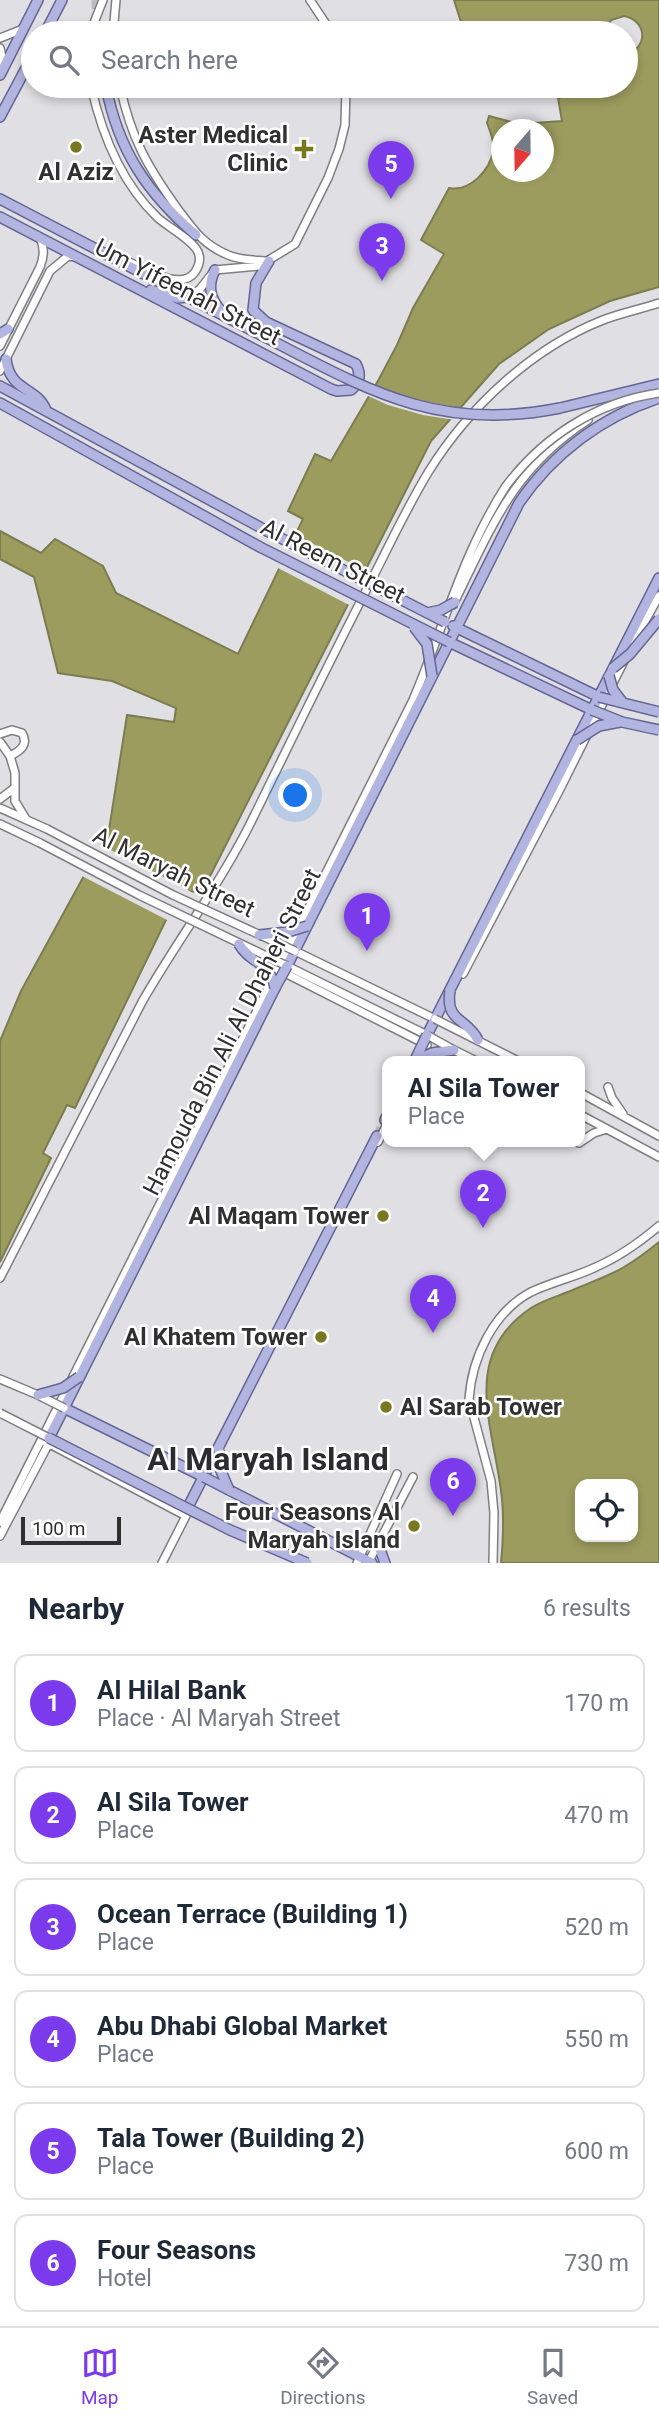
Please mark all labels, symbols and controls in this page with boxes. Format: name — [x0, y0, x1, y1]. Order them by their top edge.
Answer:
search box — [21, 21, 638, 98]
icon: search — [45, 41, 83, 79]
text: Search here — [101, 45, 238, 75]
north arrow — [491, 119, 554, 182]
place label: Aster Medical Clinic — [138, 121, 288, 177]
marker: Al Aziz — [68, 139, 84, 155]
marker: Aster Medical Clinic — [294, 139, 314, 159]
pin: 5 — [368, 141, 414, 199]
place label: Al Aziz — [38, 158, 114, 186]
pin: 3 — [359, 223, 405, 281]
street label: Um Yifeenah Street — [90, 233, 286, 351]
street label: Al Reem Street — [256, 513, 410, 609]
your location — [278, 778, 312, 812]
street label: Al Maryah Street — [89, 821, 260, 923]
street label: Hamouda Bin Ali Al Dhaheri Street — [137, 864, 327, 1200]
pin: 1 — [344, 893, 390, 951]
popup — [382, 1056, 585, 1147]
text: Al Sila Tower — [408, 1073, 559, 1103]
text: Place — [408, 1103, 465, 1130]
pin: 2 — [460, 1170, 506, 1228]
place label: Al Maqam Tower — [188, 1202, 369, 1230]
marker: Al Maqam Tower — [375, 1208, 391, 1224]
pin: 4 — [410, 1275, 456, 1333]
place label: Al Khatem Tower — [124, 1323, 307, 1351]
marker: Al Khatem Tower — [313, 1329, 329, 1345]
place label: Al Sarab Tower — [400, 1393, 562, 1421]
marker: Al Sarab Tower — [378, 1399, 394, 1415]
district label: Al Maryah Island — [147, 1440, 389, 1478]
pin: 6 — [430, 1458, 476, 1516]
map controls — [575, 1479, 638, 1542]
button: locate — [575, 1479, 638, 1542]
place label: Four Seasons Al Maryah Island — [225, 1498, 400, 1554]
scale bar — [21, 1514, 121, 1546]
text: 100 m — [32, 1517, 85, 1540]
marker: Four Seasons Al Maryah Island — [406, 1518, 422, 1534]
text: Nearby — [28, 1591, 124, 1626]
text: 6 results — [543, 1595, 631, 1622]
text: Al Hilal Bank — [97, 1675, 246, 1705]
text: 1 — [46, 1690, 60, 1717]
text: 170 m — [564, 1690, 629, 1717]
text: Place · Al Maryah Street — [97, 1705, 340, 1732]
text: Al Sila Tower — [97, 1787, 249, 1817]
text: 2 — [46, 1802, 60, 1829]
text: 470 m — [564, 1802, 629, 1829]
text: Place — [97, 1817, 154, 1844]
text: Ocean Terrace (Building 1) — [97, 1899, 408, 1929]
text: 3 — [46, 1914, 60, 1941]
text: 520 m — [564, 1914, 629, 1941]
text: Place — [97, 1929, 154, 1956]
text: Abu Dhabi Global Market — [97, 2011, 387, 2041]
text: 4 — [46, 2026, 60, 2053]
text: 550 m — [564, 2026, 629, 2053]
text: Place — [97, 2041, 154, 2068]
text: Tala Tower (Building 2) — [97, 2123, 365, 2153]
text: 5 — [46, 2138, 60, 2165]
text: 600 m — [564, 2138, 629, 2165]
text: Place — [97, 2153, 154, 2180]
text: Four Seasons — [97, 2235, 256, 2265]
text: 6 — [46, 2250, 60, 2277]
text: 730 m — [564, 2250, 629, 2277]
text: Hotel — [97, 2265, 152, 2292]
tab: Map — [81, 2344, 119, 2409]
tab: Directions — [280, 2344, 365, 2409]
tab: Saved — [527, 2344, 578, 2409]

